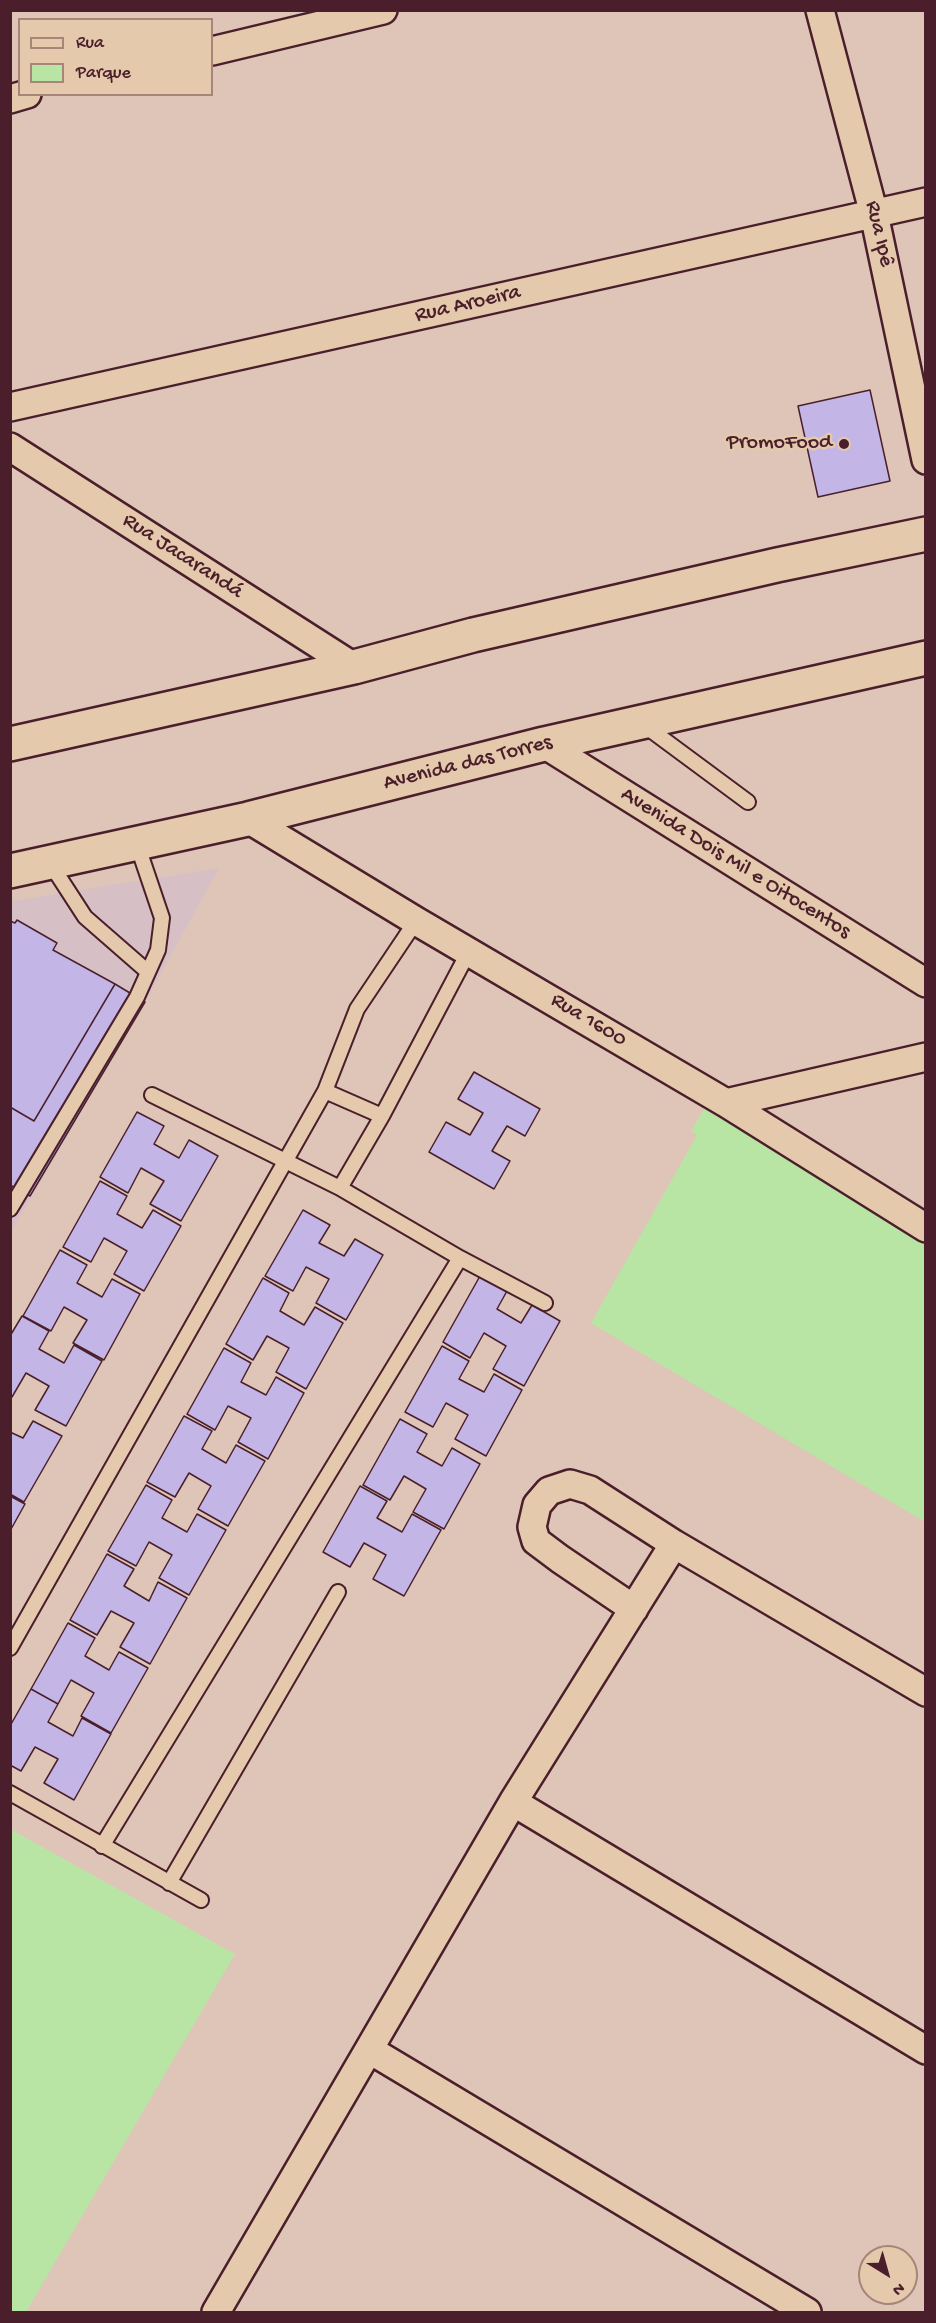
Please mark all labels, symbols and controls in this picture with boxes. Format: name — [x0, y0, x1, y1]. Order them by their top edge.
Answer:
legend — [18, 18, 213, 96]
text: Rua — [76, 33, 104, 54]
text: Parque — [76, 63, 131, 84]
street label: Rua Ipê — [858, 199, 898, 269]
street label: Rua Aroeira — [413, 280, 523, 330]
place label: PromoFood — [727, 431, 832, 457]
marker: PromoFood — [837, 437, 851, 451]
street label: Rua Jacarandá — [117, 508, 247, 606]
street label: Avenida das Torres — [381, 730, 555, 798]
street label: Avenida Dois Mil e Oitocentos — [615, 782, 855, 946]
street label: Rua 1600 — [545, 988, 631, 1054]
north arrow — [858, 2245, 918, 2305]
text: N — [888, 2277, 908, 2299]

